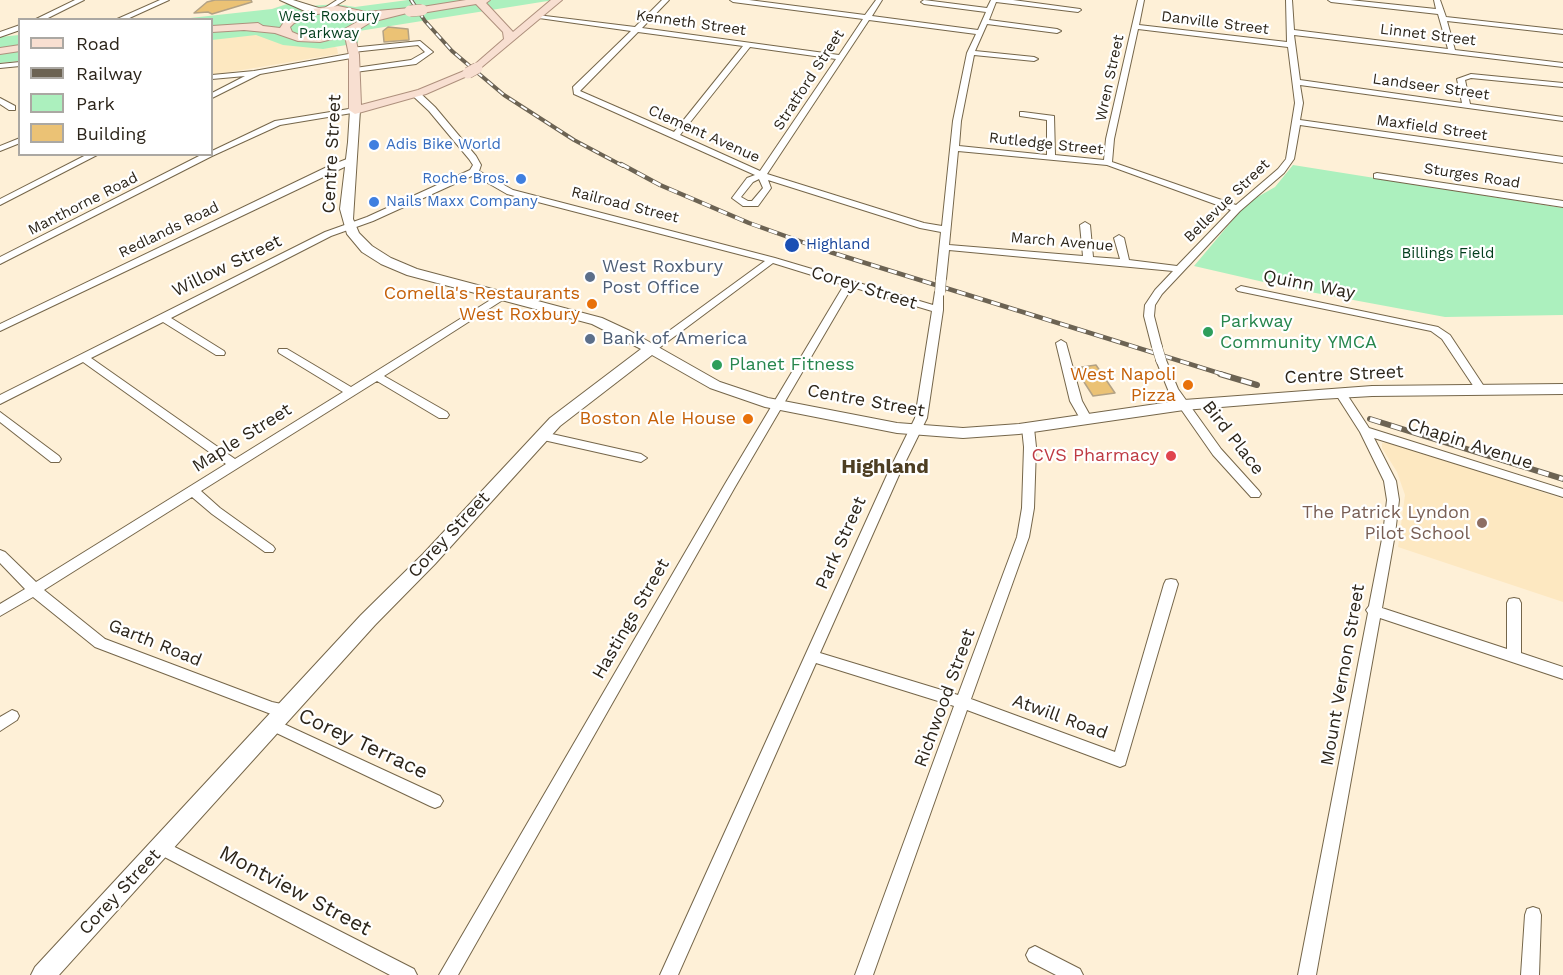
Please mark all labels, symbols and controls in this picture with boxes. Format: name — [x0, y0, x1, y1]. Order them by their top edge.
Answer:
street label: Kenneth Street — [635, 6, 747, 40]
street label: Danville Street — [1160, 7, 1270, 39]
park label: West Roxbury Parkway — [279, 8, 379, 43]
legend — [18, 18, 213, 156]
street label: Linnet Street — [1379, 20, 1477, 50]
street label: Stratford Street — [770, 26, 848, 134]
text: Road — [76, 33, 120, 54]
street label: Wren Street — [1092, 33, 1128, 123]
text: Railway — [76, 63, 142, 84]
street label: Landseer Street — [1371, 70, 1491, 104]
text: Park — [76, 93, 115, 114]
street label: Centre Street — [318, 94, 346, 214]
street label: Clement Avenue — [645, 101, 763, 167]
street label: Maxfield Street — [1375, 111, 1489, 145]
text: Building — [76, 123, 146, 144]
street label: Rutledge Street — [988, 129, 1104, 159]
place label: Adis Bike World — [386, 136, 501, 154]
marker: Adis Bike World — [367, 138, 381, 152]
street label: Bellevue Street — [1180, 156, 1274, 246]
street label: Sturges Road — [1423, 160, 1521, 192]
street label: Manthorne Road — [25, 169, 141, 239]
place label: Roche Bros. — [422, 170, 509, 188]
marker: Roche Bros. — [514, 172, 528, 186]
street label: Railroad Street — [569, 183, 681, 227]
place label: Nails Maxx Company — [386, 193, 538, 211]
marker: Nails Maxx Company — [367, 195, 381, 209]
street label: Redlands Road — [116, 198, 222, 262]
street label: March Avenue — [1010, 229, 1114, 255]
street label: Willow Street — [169, 230, 285, 302]
marker: Highland — [783, 236, 801, 254]
place label: Highland — [806, 236, 870, 254]
park label: Billings Field — [1401, 245, 1495, 263]
place label: West Roxbury Post Office — [602, 256, 723, 298]
street label: Corey Street — [808, 262, 920, 314]
street label: Quinn Way — [1261, 265, 1357, 305]
marker: West Roxbury Post Office — [583, 270, 597, 284]
place label: Comella's Restaurants West Roxbury — [384, 283, 580, 326]
marker: Comella's Restaurants West Roxbury — [585, 297, 599, 311]
place label: Parkway Community YMCA — [1220, 311, 1377, 354]
marker: Parkway Community YMCA — [1201, 325, 1215, 339]
place label: Bank of America — [602, 328, 747, 350]
marker: Bank of America — [583, 332, 597, 346]
place label: Planet Fitness — [729, 354, 854, 376]
marker: Planet Fitness — [710, 358, 724, 372]
street label: Centre Street — [1284, 361, 1404, 389]
place label: West Napoli Pizza — [1070, 364, 1176, 406]
marker: West Napoli Pizza — [1181, 378, 1195, 392]
street label: Centre Street — [806, 380, 926, 422]
street label: Bird Place — [1197, 397, 1269, 479]
street label: Maple Street — [188, 399, 296, 477]
place label: Boston Ale House — [580, 408, 736, 430]
marker: Boston Ale House — [741, 412, 755, 426]
street label: Chapin Avenue — [1405, 414, 1535, 474]
place label: CVS Pharmacy — [1032, 445, 1159, 467]
marker: CVS Pharmacy — [1164, 449, 1178, 463]
district label: Highland — [841, 455, 929, 479]
street label: Corey Street — [404, 487, 494, 583]
street label: Park Street — [811, 493, 871, 593]
place label: The Patrick Lyndon Pilot School — [1302, 502, 1470, 544]
marker: The Patrick Lyndon Pilot School — [1475, 516, 1489, 530]
street label: Hastings Street — [588, 555, 674, 683]
street label: Mount Vernon Street — [1316, 583, 1370, 767]
street label: Garth Road — [105, 614, 205, 672]
street label: Richwood Street — [910, 626, 980, 770]
street label: Atwill Road — [1009, 690, 1111, 744]
street label: Corey Terrace — [294, 703, 432, 785]
street label: Montview Street — [215, 840, 375, 942]
street label: Corey Street — [75, 844, 165, 940]

